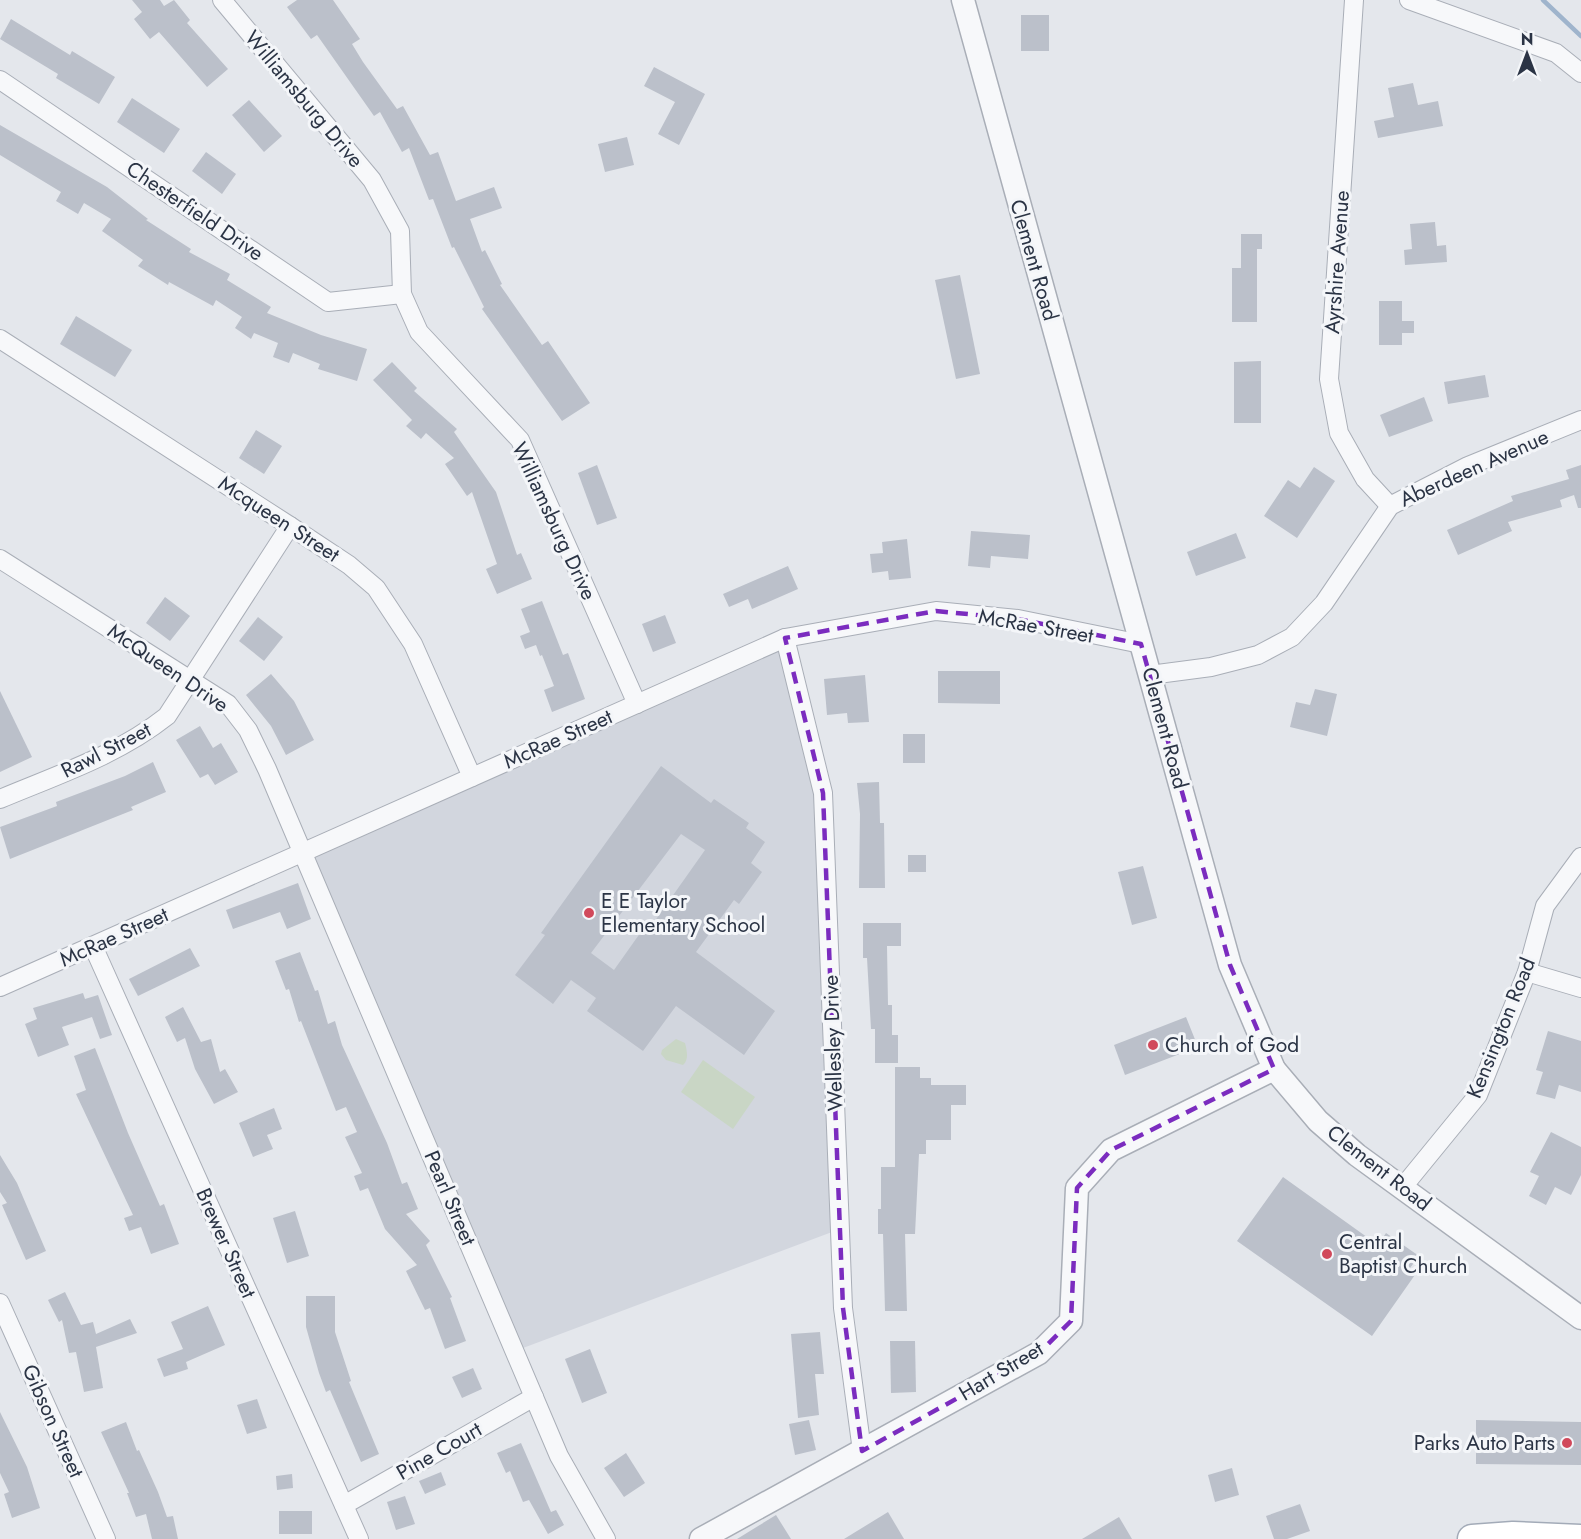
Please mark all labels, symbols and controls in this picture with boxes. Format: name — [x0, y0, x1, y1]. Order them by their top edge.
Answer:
street label: Williamsburg Drive — [238, 24, 371, 174]
north arrow — [1497, 24, 1557, 84]
text: N — [1521, 28, 1533, 51]
street label: Chesterfield Drive — [120, 154, 270, 268]
street label: Ayrshire Avenue — [1317, 189, 1357, 335]
street label: Clement Road — [1002, 196, 1066, 324]
street label: Aberdeen Avenue — [1395, 422, 1553, 514]
street label: Williamsburg Drive — [504, 437, 604, 605]
street label: Mcqueen Street — [212, 469, 346, 569]
street label: McRae Street — [976, 601, 1096, 651]
street label: McQueen Drive — [101, 616, 235, 720]
street label: Clement Road — [1134, 664, 1196, 792]
street label: McRae Street — [499, 702, 617, 776]
street label: Rawl Street — [56, 715, 156, 785]
place label: E E Taylor Elementary School — [601, 886, 765, 940]
street label: McRae Street — [55, 900, 173, 974]
marker: E E Taylor Elementary School — [582, 906, 596, 920]
street label: Kensington Road — [1459, 953, 1543, 1103]
street label: Wellesley Drive — [816, 974, 850, 1112]
place label: Church of God — [1165, 1030, 1299, 1060]
marker: Church of God — [1146, 1038, 1160, 1052]
street label: Clement Road — [1321, 1118, 1437, 1218]
street label: Pearl Street — [417, 1146, 483, 1250]
street label: Brewer Street — [188, 1183, 264, 1303]
place label: Central Baptist Church — [1339, 1227, 1467, 1281]
marker: Central Baptist Church — [1320, 1247, 1334, 1261]
street label: Hart Street — [953, 1334, 1049, 1408]
street label: Gibson Street — [15, 1360, 91, 1482]
street label: Pine Court — [391, 1414, 487, 1488]
place label: Parks Auto Parts — [1414, 1428, 1555, 1458]
marker: Parks Auto Parts — [1560, 1436, 1574, 1450]

